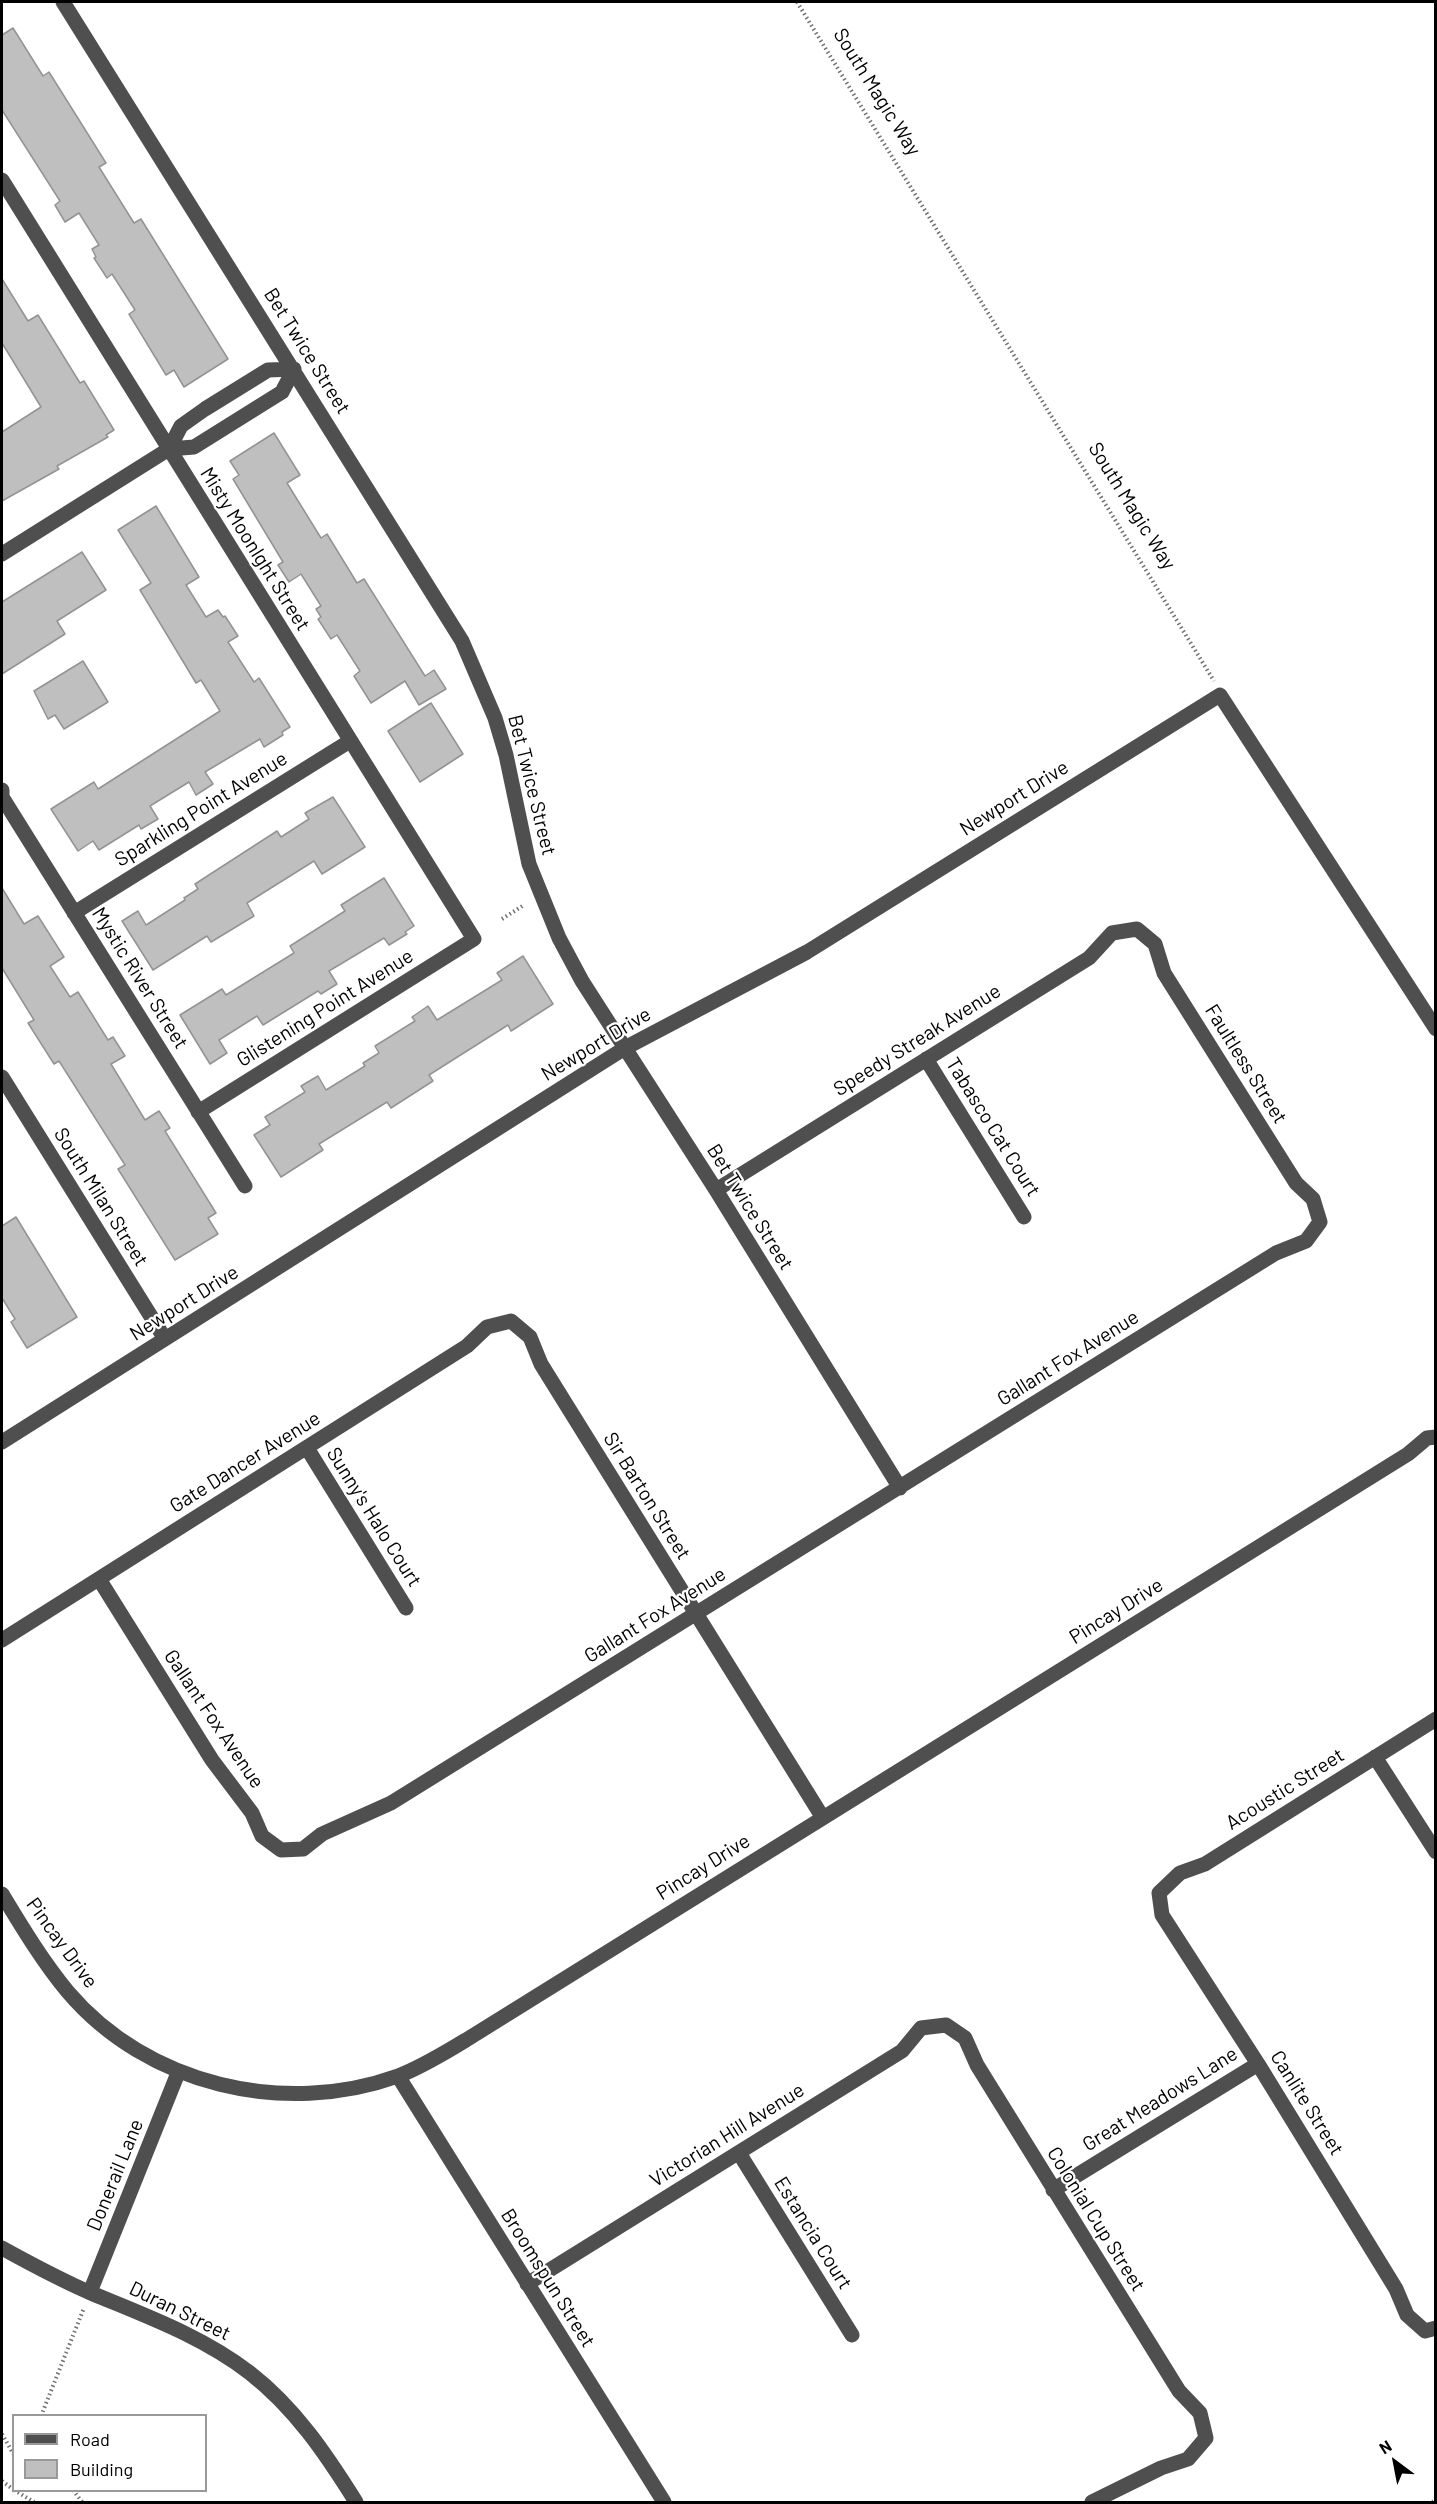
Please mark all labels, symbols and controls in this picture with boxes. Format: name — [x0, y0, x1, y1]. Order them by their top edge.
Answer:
street label: South Magic Way — [828, 24, 926, 160]
street label: Bet Twice Street — [259, 284, 355, 418]
street label: South Magic Way — [1083, 438, 1181, 574]
street label: Misty Moonlght Street — [195, 463, 315, 635]
street label: Bet Twice Street — [503, 712, 561, 858]
street label: Sparkling Point Avenue — [110, 746, 292, 872]
street label: Newport Drive — [955, 755, 1073, 841]
street label: Mystic River Street — [87, 903, 193, 1053]
street label: Glistening Point Avenue — [232, 944, 418, 1072]
street label: Speedy Streak Avenue — [829, 979, 1005, 1101]
street label: Faultless Street — [1200, 1000, 1292, 1128]
street label: Newport Drive — [537, 1002, 655, 1086]
street label: Tabasco Cat Court — [941, 1053, 1045, 1201]
street label: South Milan Street — [49, 1123, 153, 1271]
street label: Bet Twice Street — [702, 1140, 798, 1274]
street label: Newport Drive — [125, 1260, 243, 1346]
street label: Gallant Fox Avenue — [993, 1305, 1143, 1411]
street label: Gate Dancer Avenue — [165, 1406, 325, 1518]
street label: Sir Barton Street — [598, 1428, 696, 1564]
street label: Sunny's Halo Court — [321, 1443, 427, 1591]
street label: Gallant Fox Avenue — [580, 1562, 730, 1668]
street label: Pincay Drive — [1065, 1573, 1167, 1649]
street label: Gallant Fox Avenue — [159, 1645, 269, 1793]
street label: Acoustic Street — [1221, 1743, 1349, 1835]
street label: Pincay Drive — [652, 1829, 754, 1905]
street label: Pincay Drive — [21, 1893, 103, 1993]
street label: Great Meadows Lane — [1078, 2042, 1242, 2156]
street label: Canlite Street — [1265, 2046, 1349, 2160]
street label: Victorian Hill Avenue — [645, 2078, 809, 2192]
street label: Donerail Lane — [82, 2116, 148, 2234]
street label: Colonial Cup Street — [1042, 2142, 1150, 2296]
street label: Estancia Court — [769, 2172, 857, 2294]
street label: Broomspun Street — [496, 2204, 600, 2352]
street label: Duran Street — [125, 2276, 235, 2346]
legend — [12, 2414, 207, 2492]
text: Road — [70, 2428, 110, 2450]
north arrow — [1365, 2432, 1425, 2492]
text: N — [1376, 2435, 1395, 2457]
text: Building — [70, 2458, 133, 2480]

